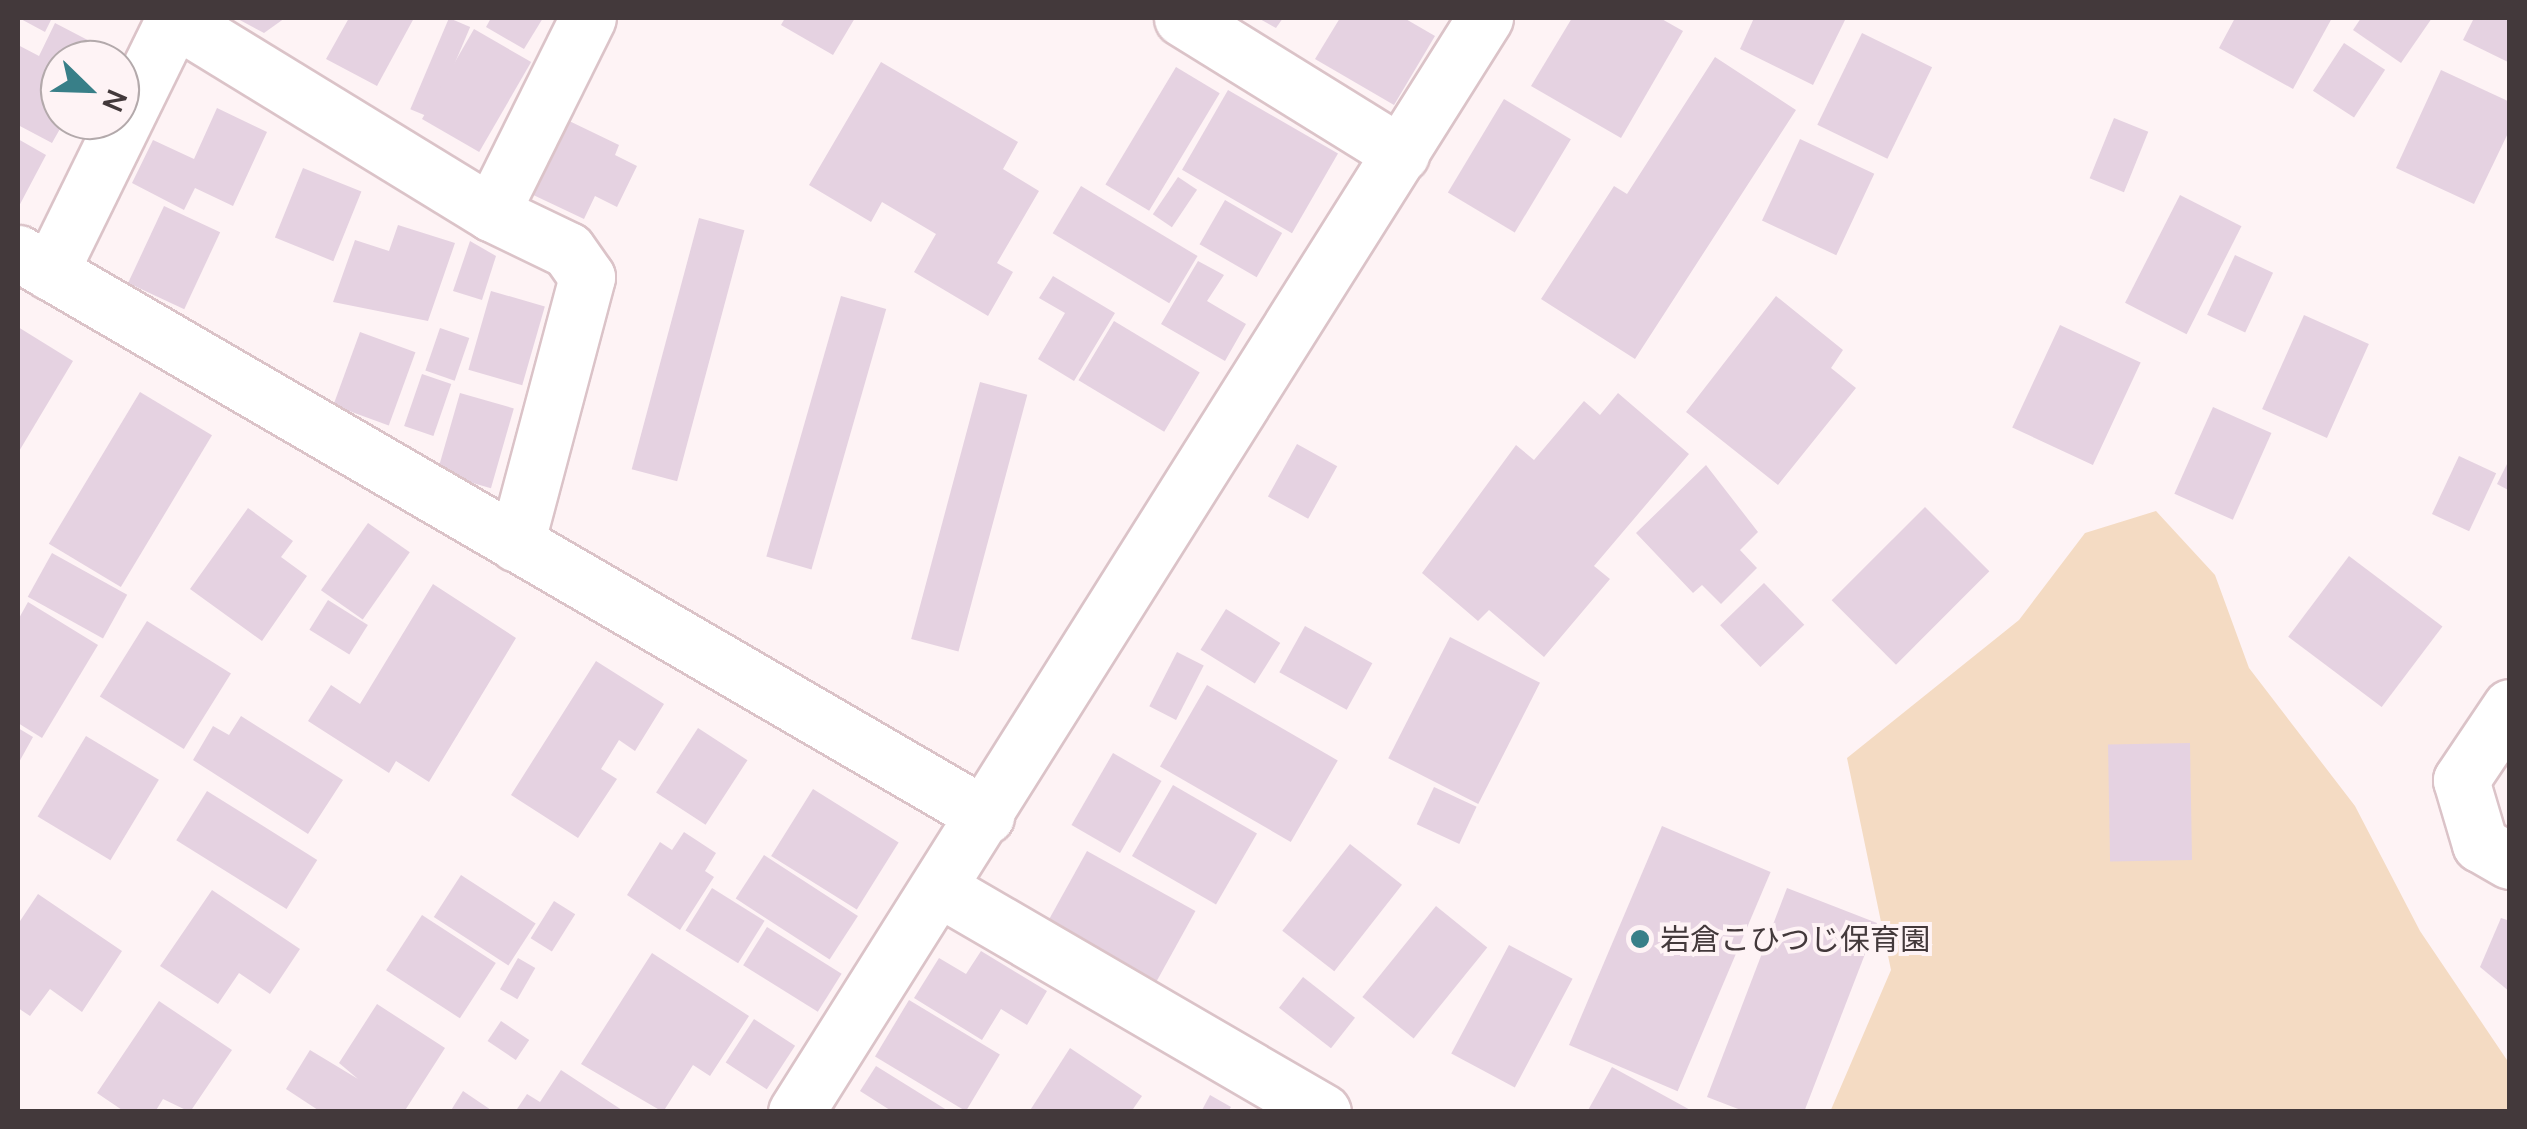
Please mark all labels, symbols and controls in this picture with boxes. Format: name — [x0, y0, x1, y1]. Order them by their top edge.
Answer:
north arrow — [40, 40, 140, 140]
text: N — [94, 84, 137, 118]
place label: 岩倉こひつじ保育園 — [1660, 921, 1930, 957]
marker: 岩倉こひつじ保育園 — [1629, 928, 1651, 950]

